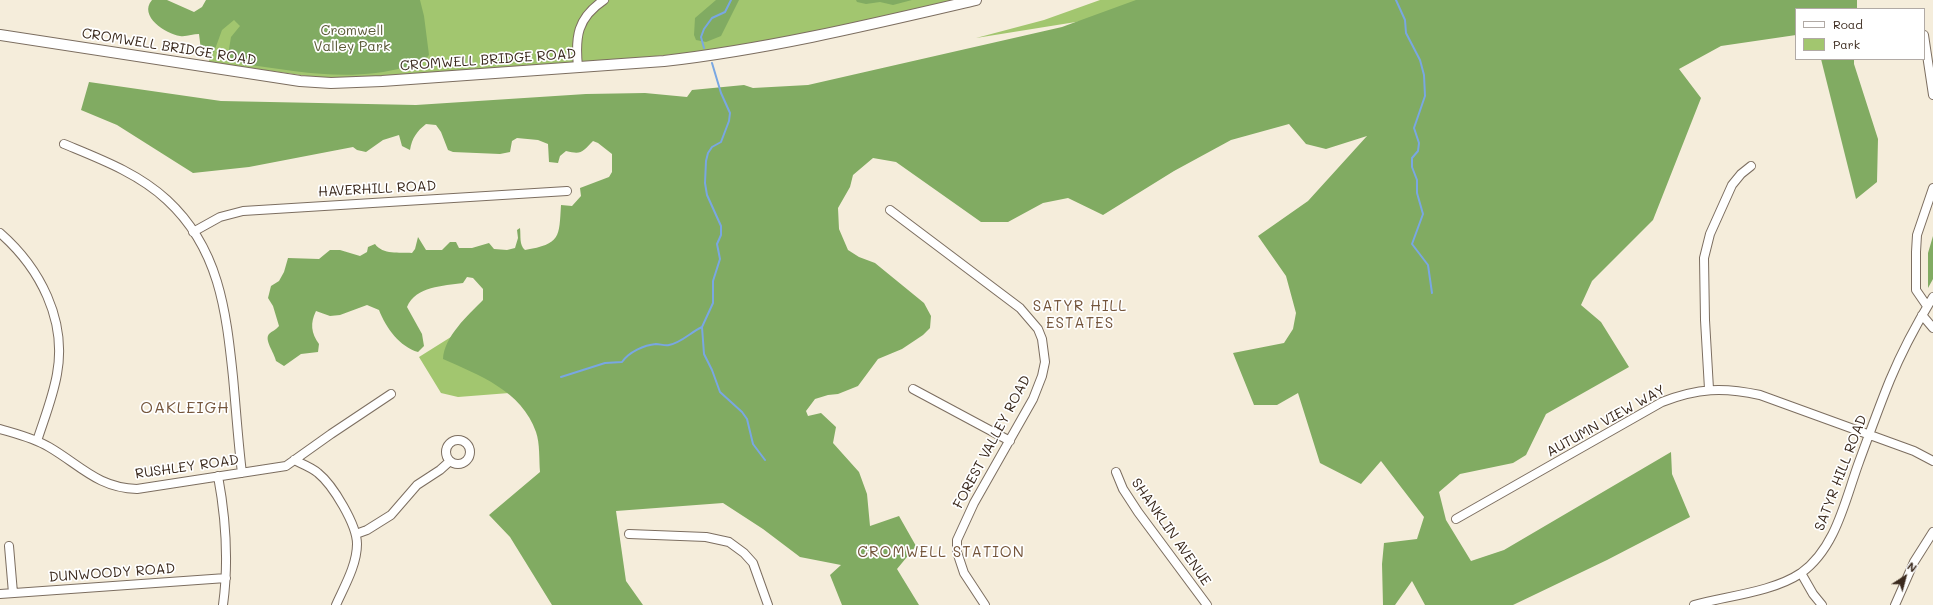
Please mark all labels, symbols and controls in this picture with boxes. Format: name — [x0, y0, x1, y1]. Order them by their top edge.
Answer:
legend — [1795, 8, 1925, 60]
text: Road — [1833, 16, 1863, 32]
park label: Cromwell Valley Park — [314, 23, 390, 56]
street label: CROMWELL BRIDGE ROAD — [81, 25, 257, 69]
text: Park — [1833, 36, 1860, 52]
street label: CROMWELL BRIDGE ROAD — [399, 45, 577, 75]
street label: HAVERHILL ROAD — [318, 178, 436, 200]
district label: SATYR HILL ESTATES — [1033, 297, 1127, 332]
street label: FOREST VALLEY ROAD — [950, 373, 1034, 511]
street label: AUTUMN VIEW WAY — [1544, 381, 1668, 461]
district label: OAKLEIGH — [140, 398, 230, 418]
street label: SATYR HILL ROAD — [1811, 413, 1871, 533]
street label: RUSHLEY ROAD — [134, 451, 240, 483]
street label: SHANKLIN AVENUE — [1128, 475, 1214, 589]
district label: CROMWELL STATION — [857, 543, 1025, 561]
north arrow — [1885, 557, 1925, 597]
text: N — [1905, 558, 1920, 575]
street label: DUNWOODY ROAD — [48, 560, 176, 586]

